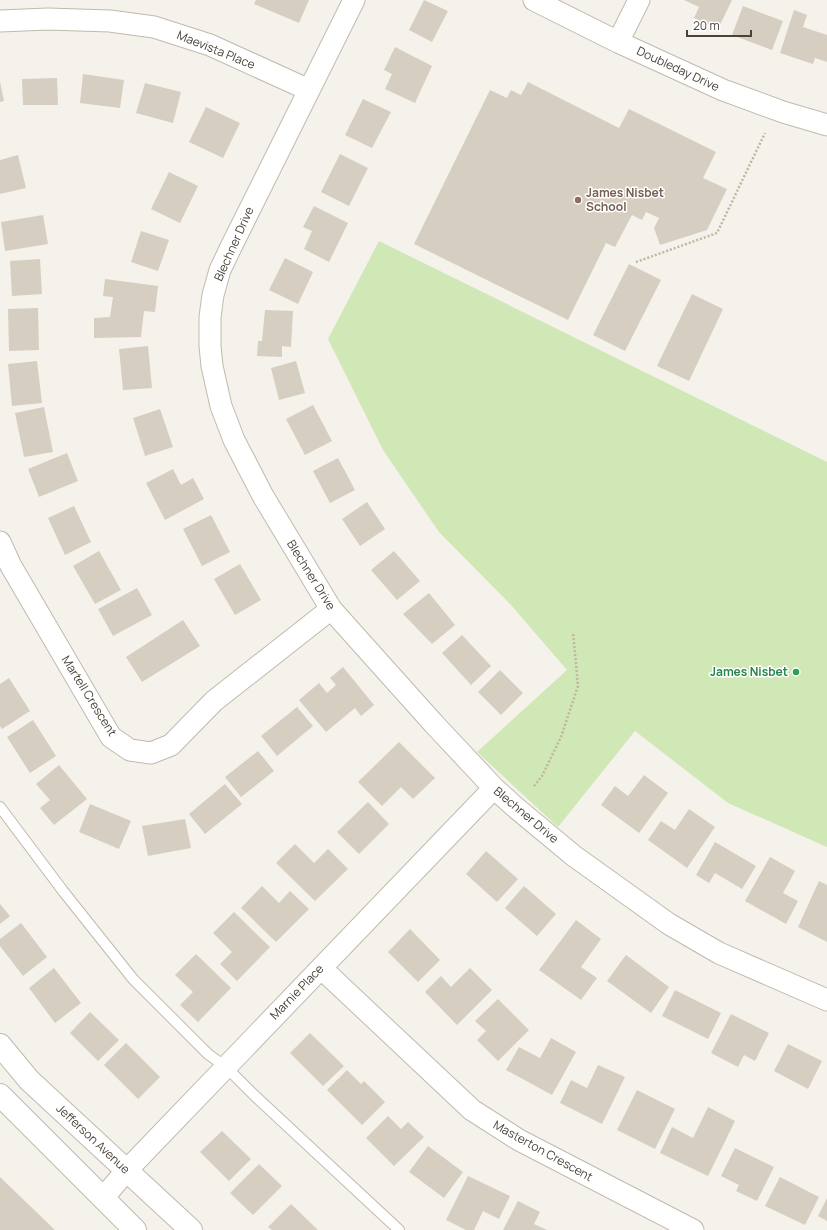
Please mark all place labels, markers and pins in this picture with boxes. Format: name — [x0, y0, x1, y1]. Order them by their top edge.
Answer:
place label: James Nisbet School — [586, 184, 664, 215]
marker: James Nisbet School — [573, 195, 583, 205]
place label: James Nisbet — [710, 663, 788, 680]
marker: James Nisbet — [791, 667, 801, 677]

